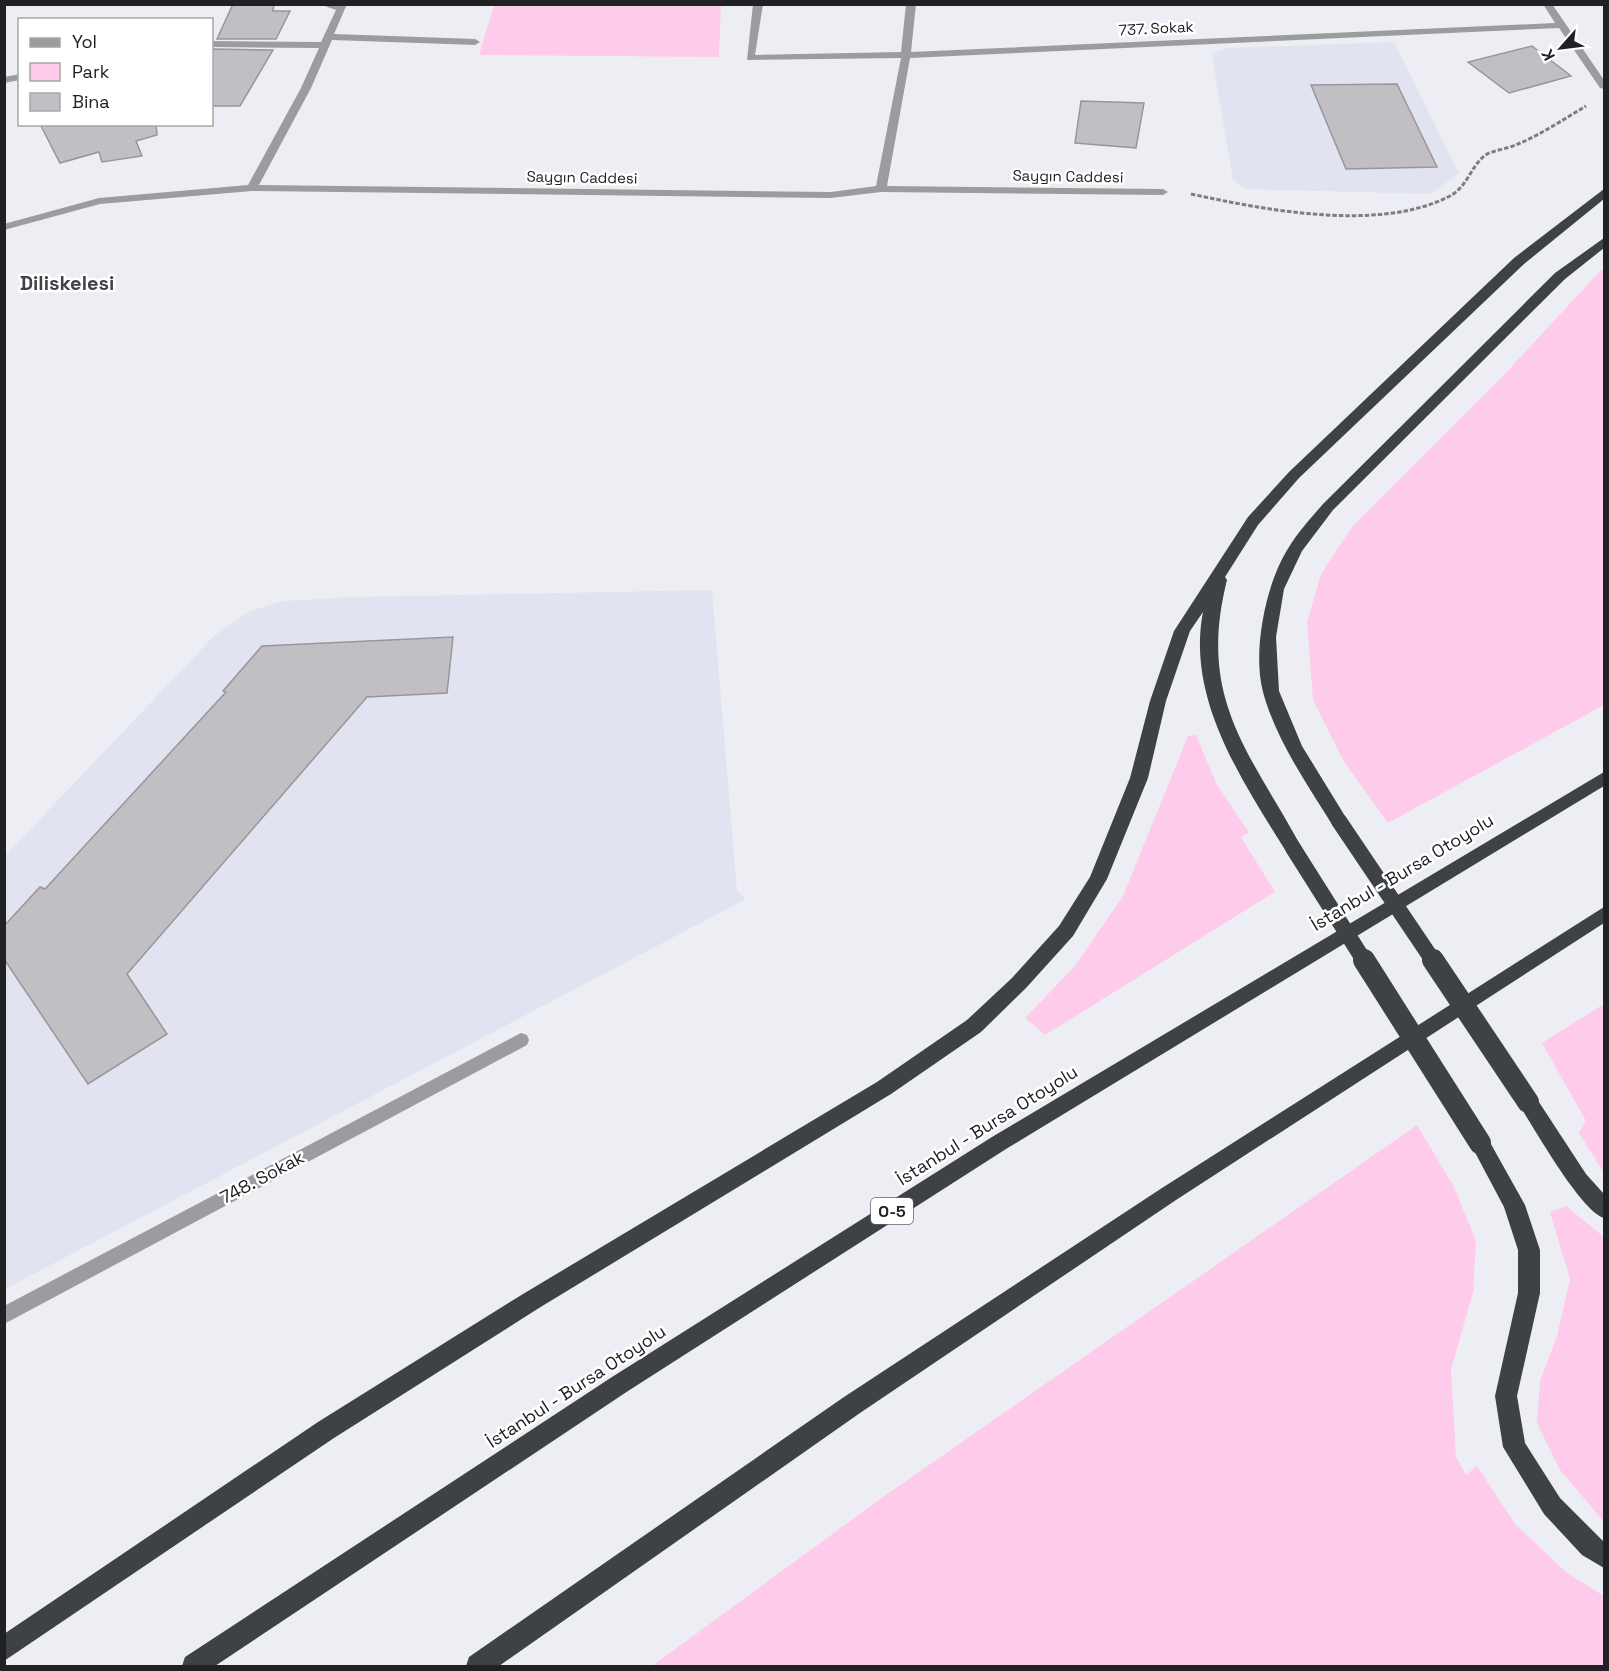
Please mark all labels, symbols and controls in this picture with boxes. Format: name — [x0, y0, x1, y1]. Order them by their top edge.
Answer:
street label: 737. Sokak — [1118, 17, 1194, 39]
legend — [18, 18, 213, 126]
north arrow — [1531, 18, 1591, 78]
text: Yol — [72, 30, 97, 53]
text: K — [1537, 45, 1560, 64]
text: Park — [72, 60, 110, 83]
text: Bina — [72, 90, 110, 113]
street label: Saygın Caddesi — [1012, 166, 1124, 186]
street label: Saygın Caddesi — [526, 167, 638, 187]
district label: Diliskelesi — [20, 270, 114, 296]
street label: İstanbul - Bursa Otoyolu — [1306, 808, 1498, 936]
street label: İstanbul - Bursa Otoyolu — [892, 1060, 1082, 1190]
street label: 748. Sokak — [216, 1145, 308, 1209]
road number: O-5 — [871, 1198, 913, 1224]
street label: İstanbul - Bursa Otoyolu — [482, 1319, 670, 1453]

